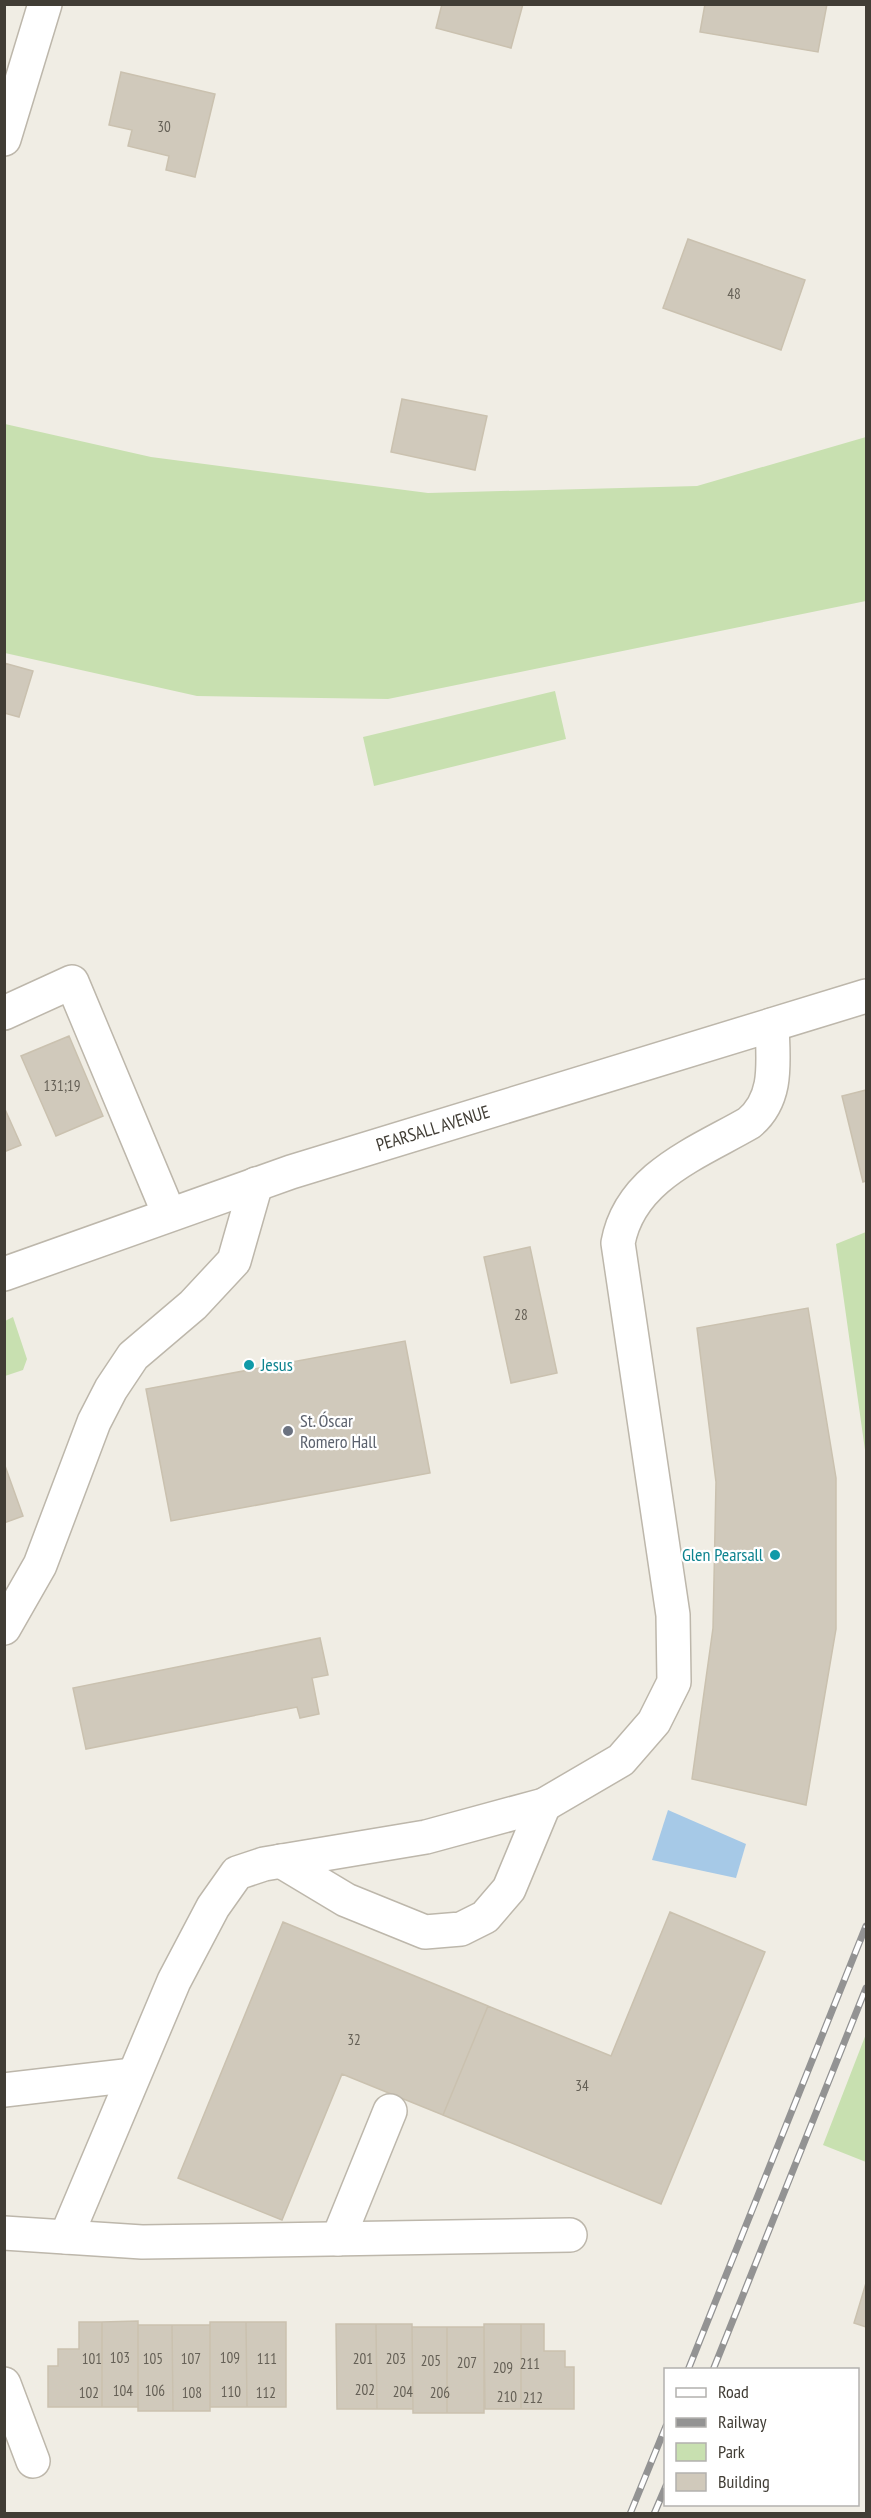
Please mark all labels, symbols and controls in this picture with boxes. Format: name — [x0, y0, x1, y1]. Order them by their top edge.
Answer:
house number: 30 — [157, 117, 171, 136]
house number: 48 — [727, 284, 741, 303]
house number: 131;19 — [44, 1076, 81, 1095]
street label: PEARSALL AVENUE — [373, 1100, 492, 1156]
house number: 28 — [514, 1305, 528, 1324]
place label: Jesus — [260, 1353, 293, 1376]
marker: Jesus — [242, 1358, 256, 1372]
place label: St. Óscar Romero Hall — [300, 1409, 377, 1453]
marker: St. Óscar Romero Hall — [281, 1424, 295, 1438]
place label: Glen Pearsall — [682, 1543, 764, 1566]
marker: Glen Pearsall — [768, 1548, 782, 1562]
house number: 32 — [347, 2030, 361, 2049]
house number: 34 — [575, 2076, 589, 2095]
house number: 103 — [110, 2348, 130, 2367]
house number: 109 — [220, 2348, 240, 2367]
house number: 101 — [82, 2349, 102, 2368]
house number: 105 — [143, 2349, 163, 2368]
house number: 107 — [181, 2349, 201, 2368]
house number: 111 — [257, 2349, 277, 2368]
house number: 201 — [353, 2349, 373, 2368]
house number: 203 — [386, 2349, 406, 2368]
house number: 205 — [421, 2351, 441, 2370]
house number: 207 — [457, 2353, 477, 2372]
house number: 211 — [520, 2354, 540, 2373]
house number: 209 — [493, 2358, 513, 2377]
legend — [664, 2368, 859, 2506]
house number: 202 — [355, 2380, 375, 2399]
text: Road — [718, 2380, 749, 2403]
house number: 104 — [113, 2381, 133, 2400]
house number: 106 — [145, 2381, 165, 2400]
house number: 110 — [221, 2382, 241, 2401]
house number: 204 — [393, 2382, 413, 2401]
house number: 102 — [79, 2383, 99, 2402]
house number: 108 — [182, 2383, 202, 2402]
house number: 112 — [256, 2383, 276, 2402]
house number: 206 — [430, 2383, 450, 2402]
house number: 210 — [497, 2387, 517, 2406]
house number: 212 — [523, 2388, 543, 2407]
text: Railway — [718, 2410, 767, 2433]
text: Park — [718, 2440, 745, 2463]
text: Building — [718, 2470, 770, 2493]

